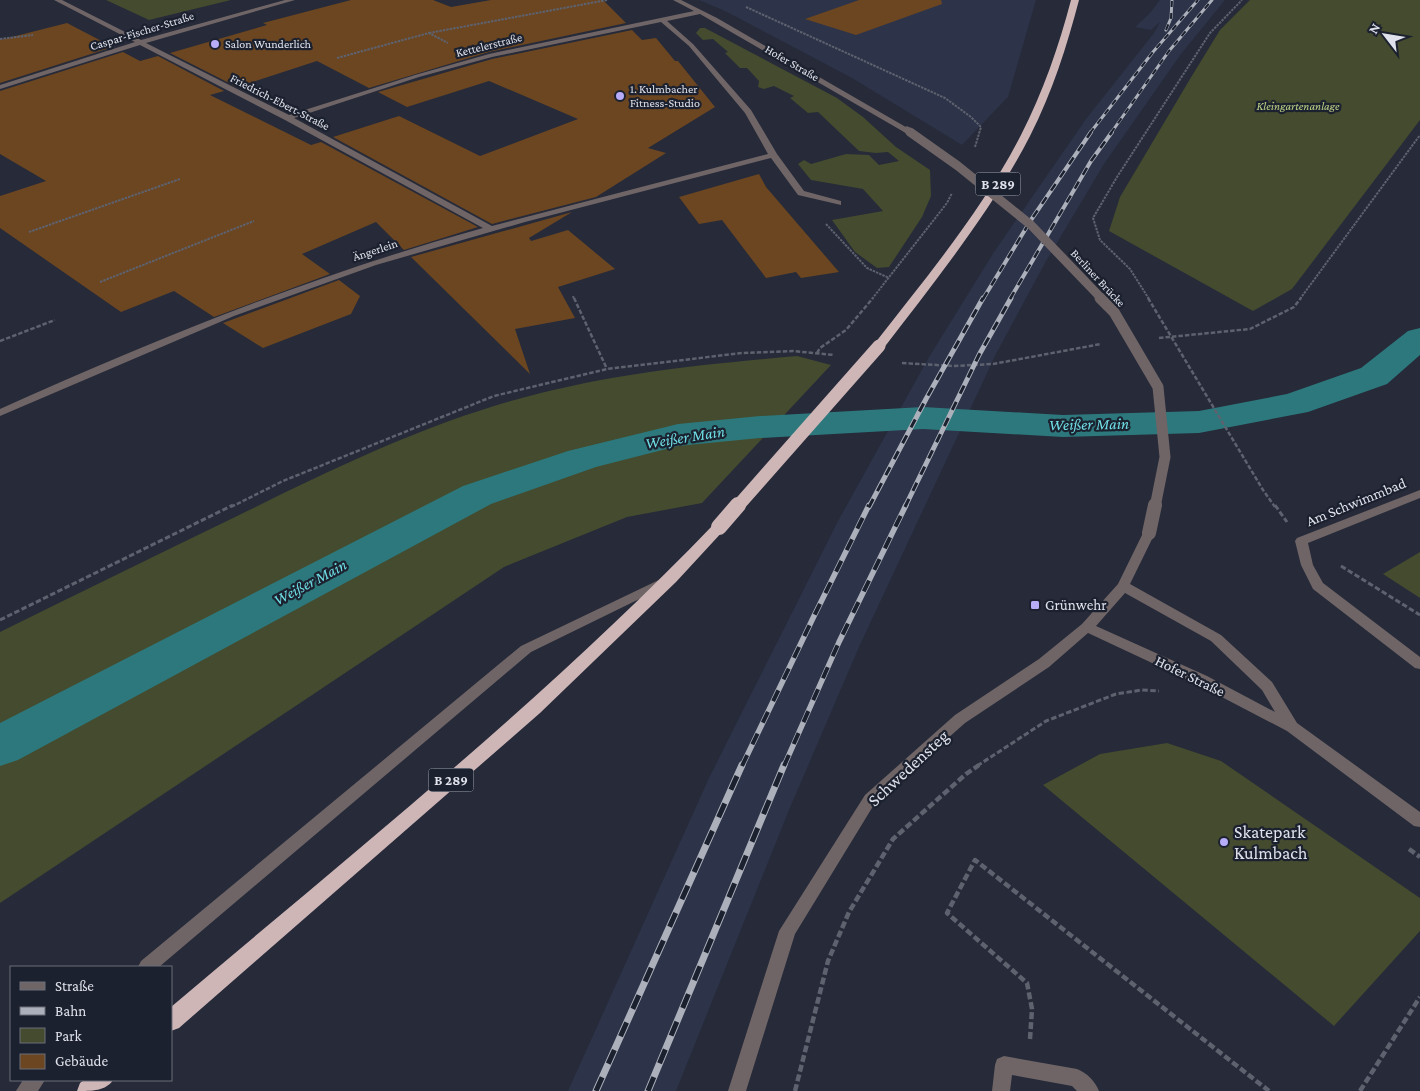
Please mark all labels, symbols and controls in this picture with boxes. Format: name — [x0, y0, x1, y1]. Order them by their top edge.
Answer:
street label: Caspar-Fischer-Straße — [88, 9, 196, 53]
north arrow — [1360, 10, 1410, 60]
text: N — [1365, 20, 1383, 37]
street label: Kettelerstraße — [454, 30, 524, 60]
place label: Salon Wunderlich — [225, 37, 312, 51]
marker: Salon Wunderlich — [209, 38, 221, 50]
street label: Hofer Straße — [762, 42, 822, 84]
street label: Friedrich-Ebert-Straße — [228, 71, 332, 133]
place label: 1. Kulmbacher Fitness-Studio — [630, 82, 700, 110]
marker: 1. Kulmbacher Fitness-Studio — [614, 90, 626, 102]
park label: Kleingartenanlage — [1256, 99, 1340, 113]
road number: B 289 — [976, 172, 1020, 195]
street label: Ängerlein — [351, 236, 400, 264]
street label: Berliner Brücke — [1068, 246, 1128, 310]
water label: Weißer Main — [1049, 415, 1129, 434]
water label: Weißer Main — [644, 422, 726, 453]
street label: Am Schwimmbad — [1304, 475, 1408, 529]
water label: Weißer Main — [271, 556, 350, 609]
place label: Grünwehr — [1045, 597, 1107, 613]
marker: Grünwehr — [1029, 599, 1041, 611]
street label: Hofer Straße — [1153, 652, 1228, 700]
street label: Schwedensteg — [864, 725, 953, 810]
road number: B 289 — [428, 768, 474, 792]
place label: Skatepark Kulmbach — [1234, 822, 1308, 863]
marker: Skatepark Kulmbach — [1218, 836, 1230, 848]
legend — [10, 966, 172, 1081]
text: Straße — [55, 978, 94, 994]
text: Bahn — [55, 1003, 86, 1019]
text: Park — [55, 1028, 82, 1044]
text: Gebäude — [55, 1053, 109, 1069]

